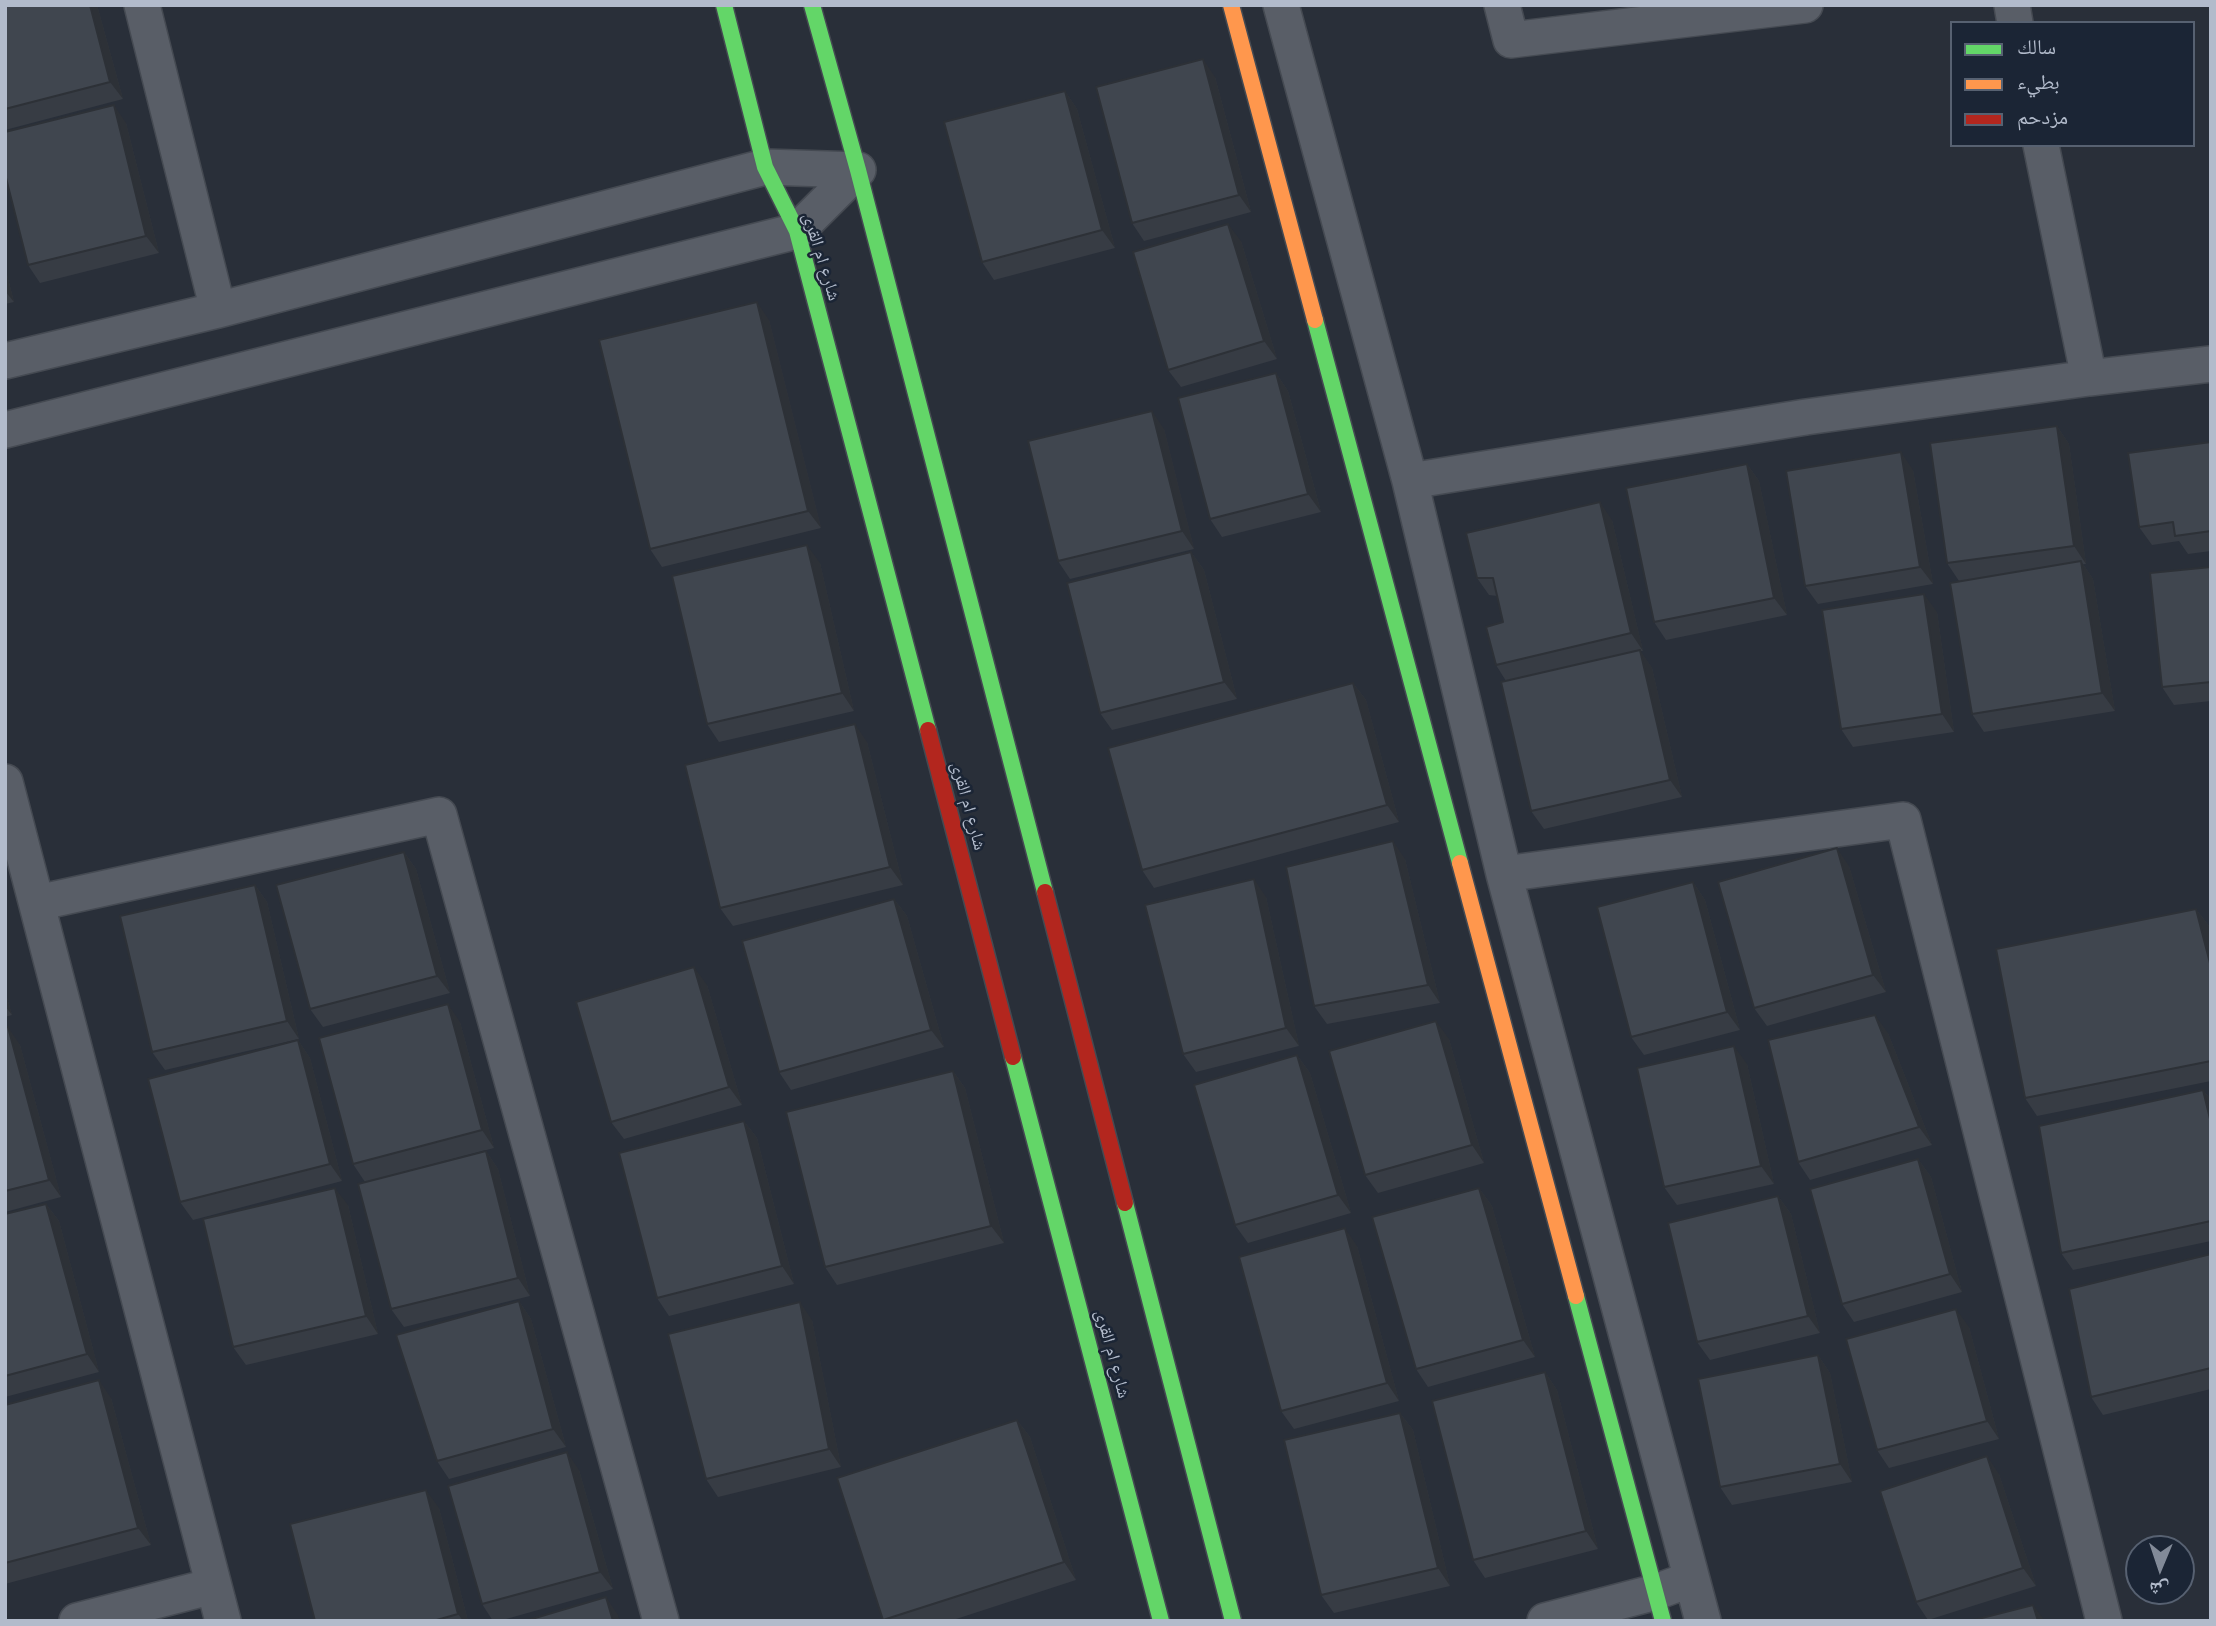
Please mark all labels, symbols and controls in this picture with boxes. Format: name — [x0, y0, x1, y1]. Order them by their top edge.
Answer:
legend — [1950, 21, 2195, 147]
text: سالك — [2017, 35, 2056, 58]
text: بطيء — [2017, 70, 2060, 93]
text: مزدحم — [2017, 105, 2068, 128]
street label: شارع ام القرى — [797, 210, 845, 304]
street label: شارع ام القرى — [946, 759, 990, 853]
street label: شارع ام القرى — [1090, 1307, 1134, 1401]
north arrow — [2125, 1535, 2195, 1605]
text: ش — [2149, 1579, 2170, 1600]

